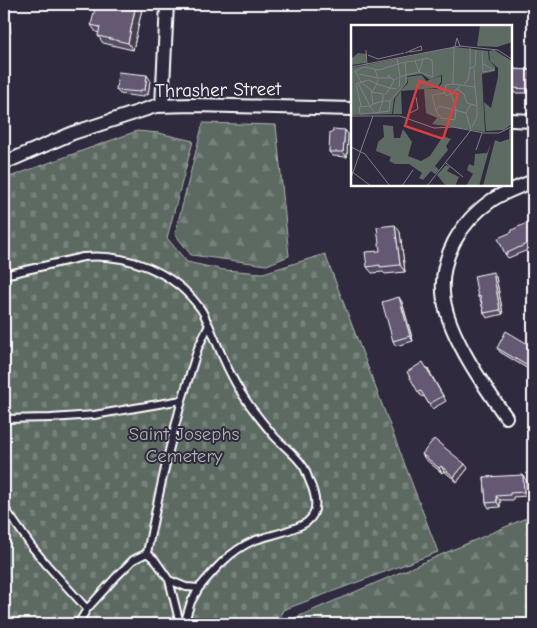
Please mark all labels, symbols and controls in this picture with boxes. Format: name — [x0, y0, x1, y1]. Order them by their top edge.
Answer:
inset map — [351, 25, 512, 186]
street label: Thrasher Street — [155, 78, 282, 102]
park label: Saint Josephs Cemetery — [128, 423, 240, 467]

